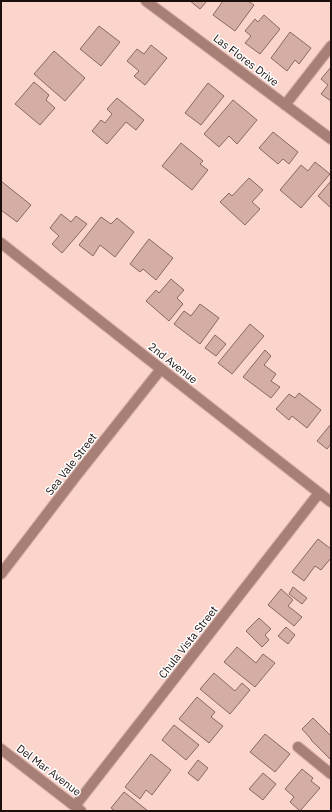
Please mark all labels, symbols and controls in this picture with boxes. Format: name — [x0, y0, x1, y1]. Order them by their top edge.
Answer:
street label: Las Flores Drive — [211, 31, 281, 89]
street label: 2nd Avenue — [146, 339, 200, 387]
street label: Sea Vale Street — [42, 430, 100, 498]
street label: Chula Vista Street — [155, 603, 221, 681]
street label: Del Mar Avenue — [14, 741, 84, 799]

